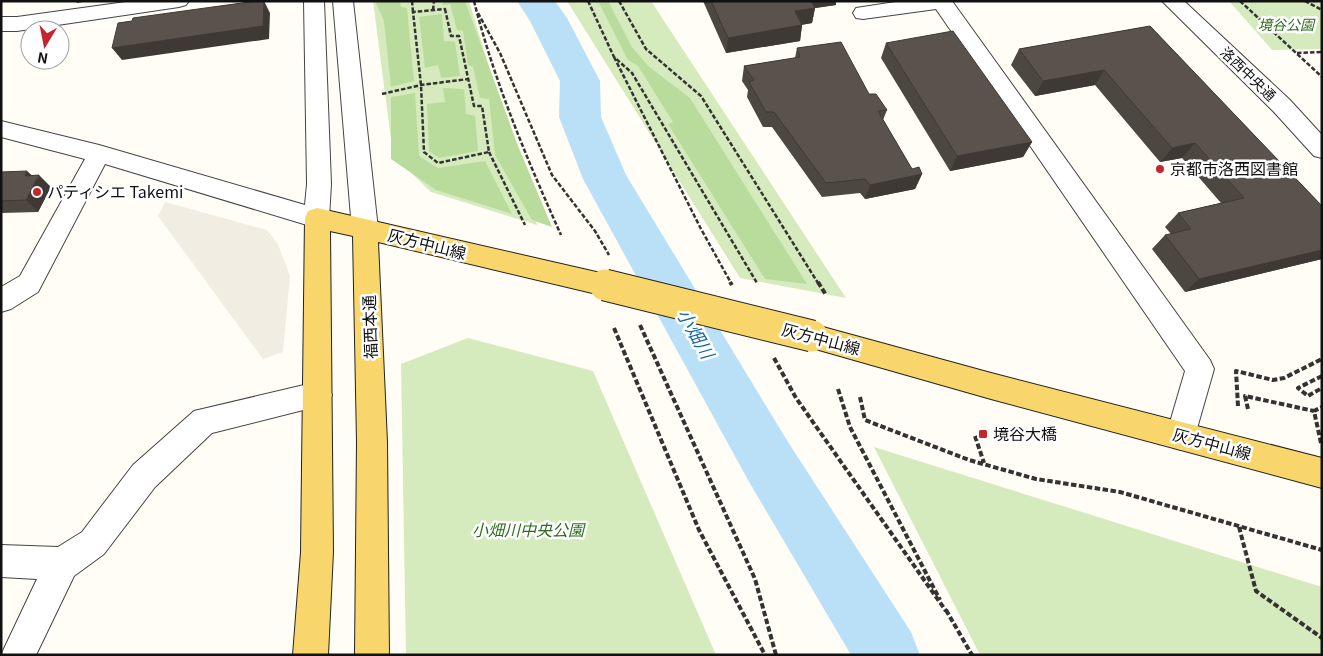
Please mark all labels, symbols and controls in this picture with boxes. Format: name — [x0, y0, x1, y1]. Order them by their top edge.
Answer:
park label: 境谷公園 — [1258, 14, 1316, 34]
north arrow — [20, 20, 70, 70]
street label: 洛西中央通 — [1217, 42, 1281, 105]
text: N — [36, 48, 49, 70]
place label: 京都市洛西図書館 — [1170, 156, 1298, 180]
marker: 京都市洛西図書館 — [1154, 163, 1166, 175]
place label: パティシエ Takemi — [47, 179, 183, 203]
marker: パティシエ Takemi — [31, 186, 43, 198]
street label: 灰方中山線 — [386, 222, 469, 264]
street label: 福西本通 — [356, 295, 382, 359]
water label: 小畑川 — [672, 303, 722, 365]
street label: 灰方中山線 — [780, 316, 863, 360]
place label: 境谷大橋 — [993, 421, 1057, 445]
street label: 灰方中山線 — [1171, 421, 1254, 465]
marker: 境谷大橋 — [977, 428, 989, 440]
park label: 小畑川中央公園 — [472, 517, 586, 541]

